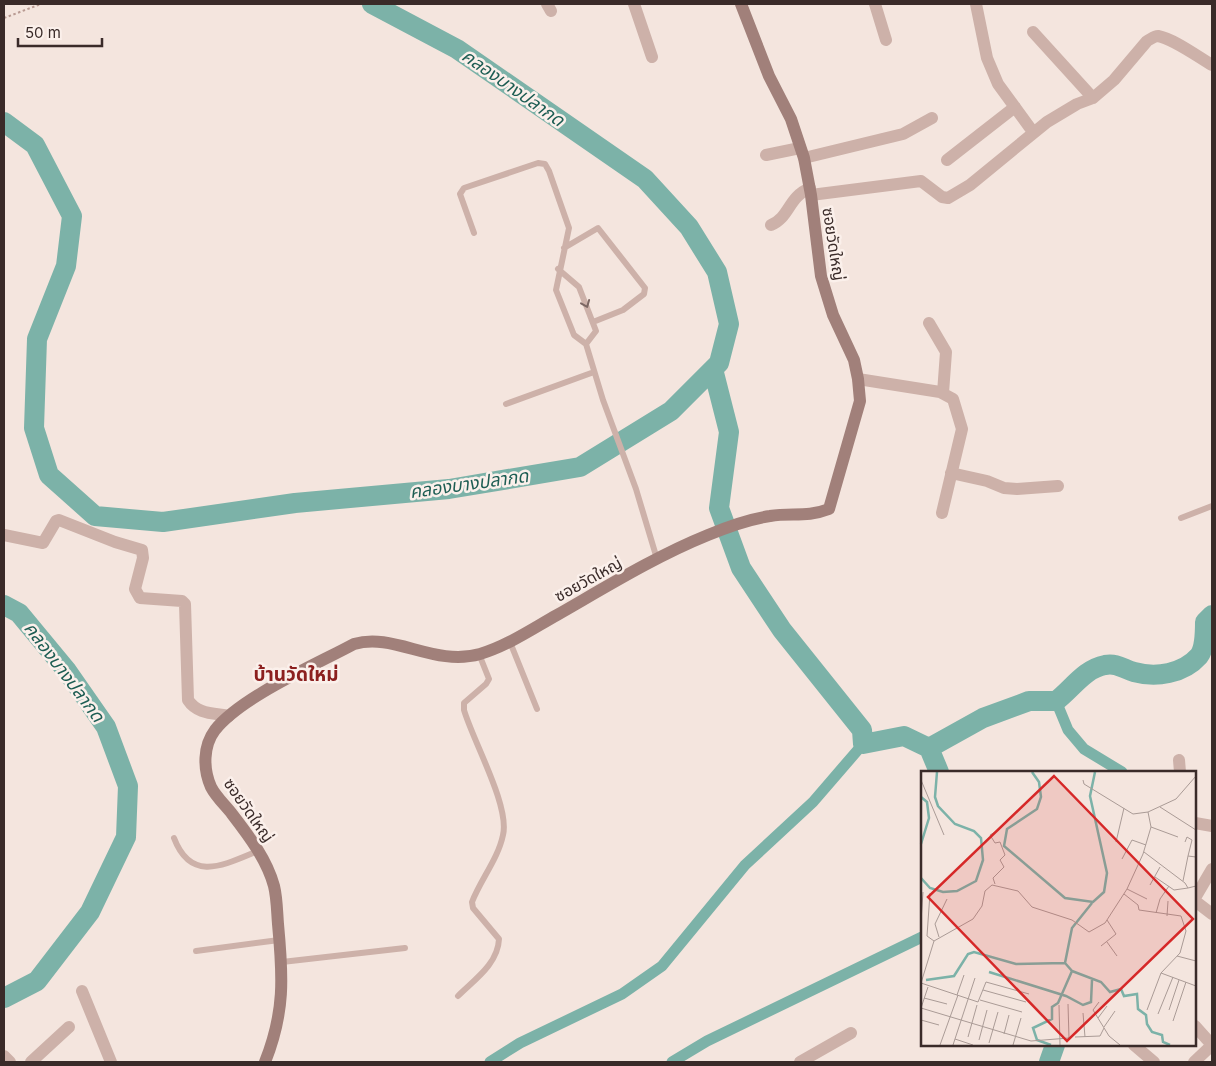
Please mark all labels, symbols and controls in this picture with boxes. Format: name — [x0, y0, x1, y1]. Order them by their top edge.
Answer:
scale bar — [18, 15, 101, 47]
text: 50 m — [25, 23, 61, 42]
water label: คลองบางปลากด — [458, 45, 569, 131]
street label: ซอยวัดใหญ่ — [818, 206, 850, 282]
one-way arrow — [580, 299, 590, 308]
water label: คลองบางปลากด — [408, 465, 530, 502]
street label: ซอยวัดใหญ่ — [551, 552, 625, 606]
water label: คลองบางปลากด — [20, 618, 109, 726]
district label: บ้านวัดใหม่ — [254, 663, 338, 686]
inset map — [921, 771, 1196, 1046]
street label: ซอยวัดใหญ่ — [220, 774, 278, 846]

